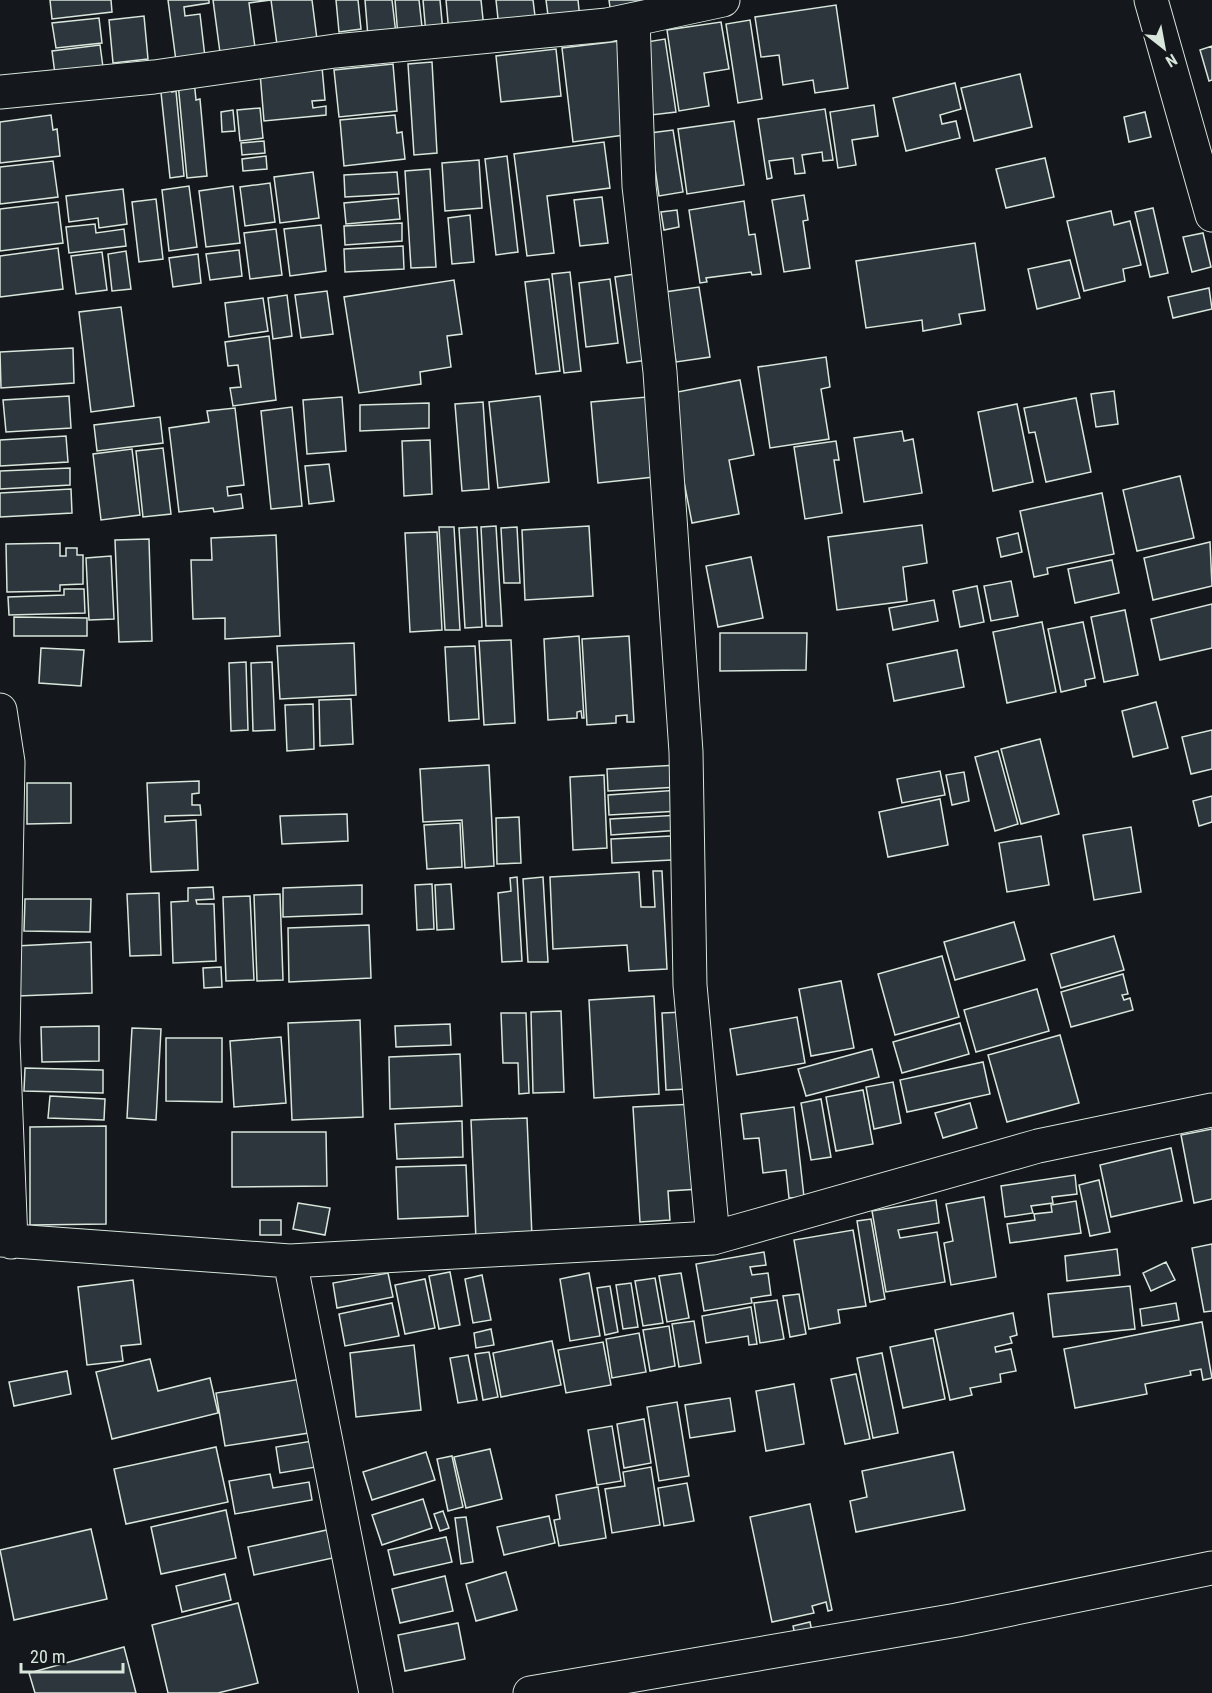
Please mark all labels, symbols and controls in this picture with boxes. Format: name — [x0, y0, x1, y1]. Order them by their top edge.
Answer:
north arrow — [1134, 18, 1194, 78]
text: N — [1162, 50, 1181, 71]
scale bar — [21, 1636, 123, 1674]
text: 20 m — [30, 1646, 65, 1667]

